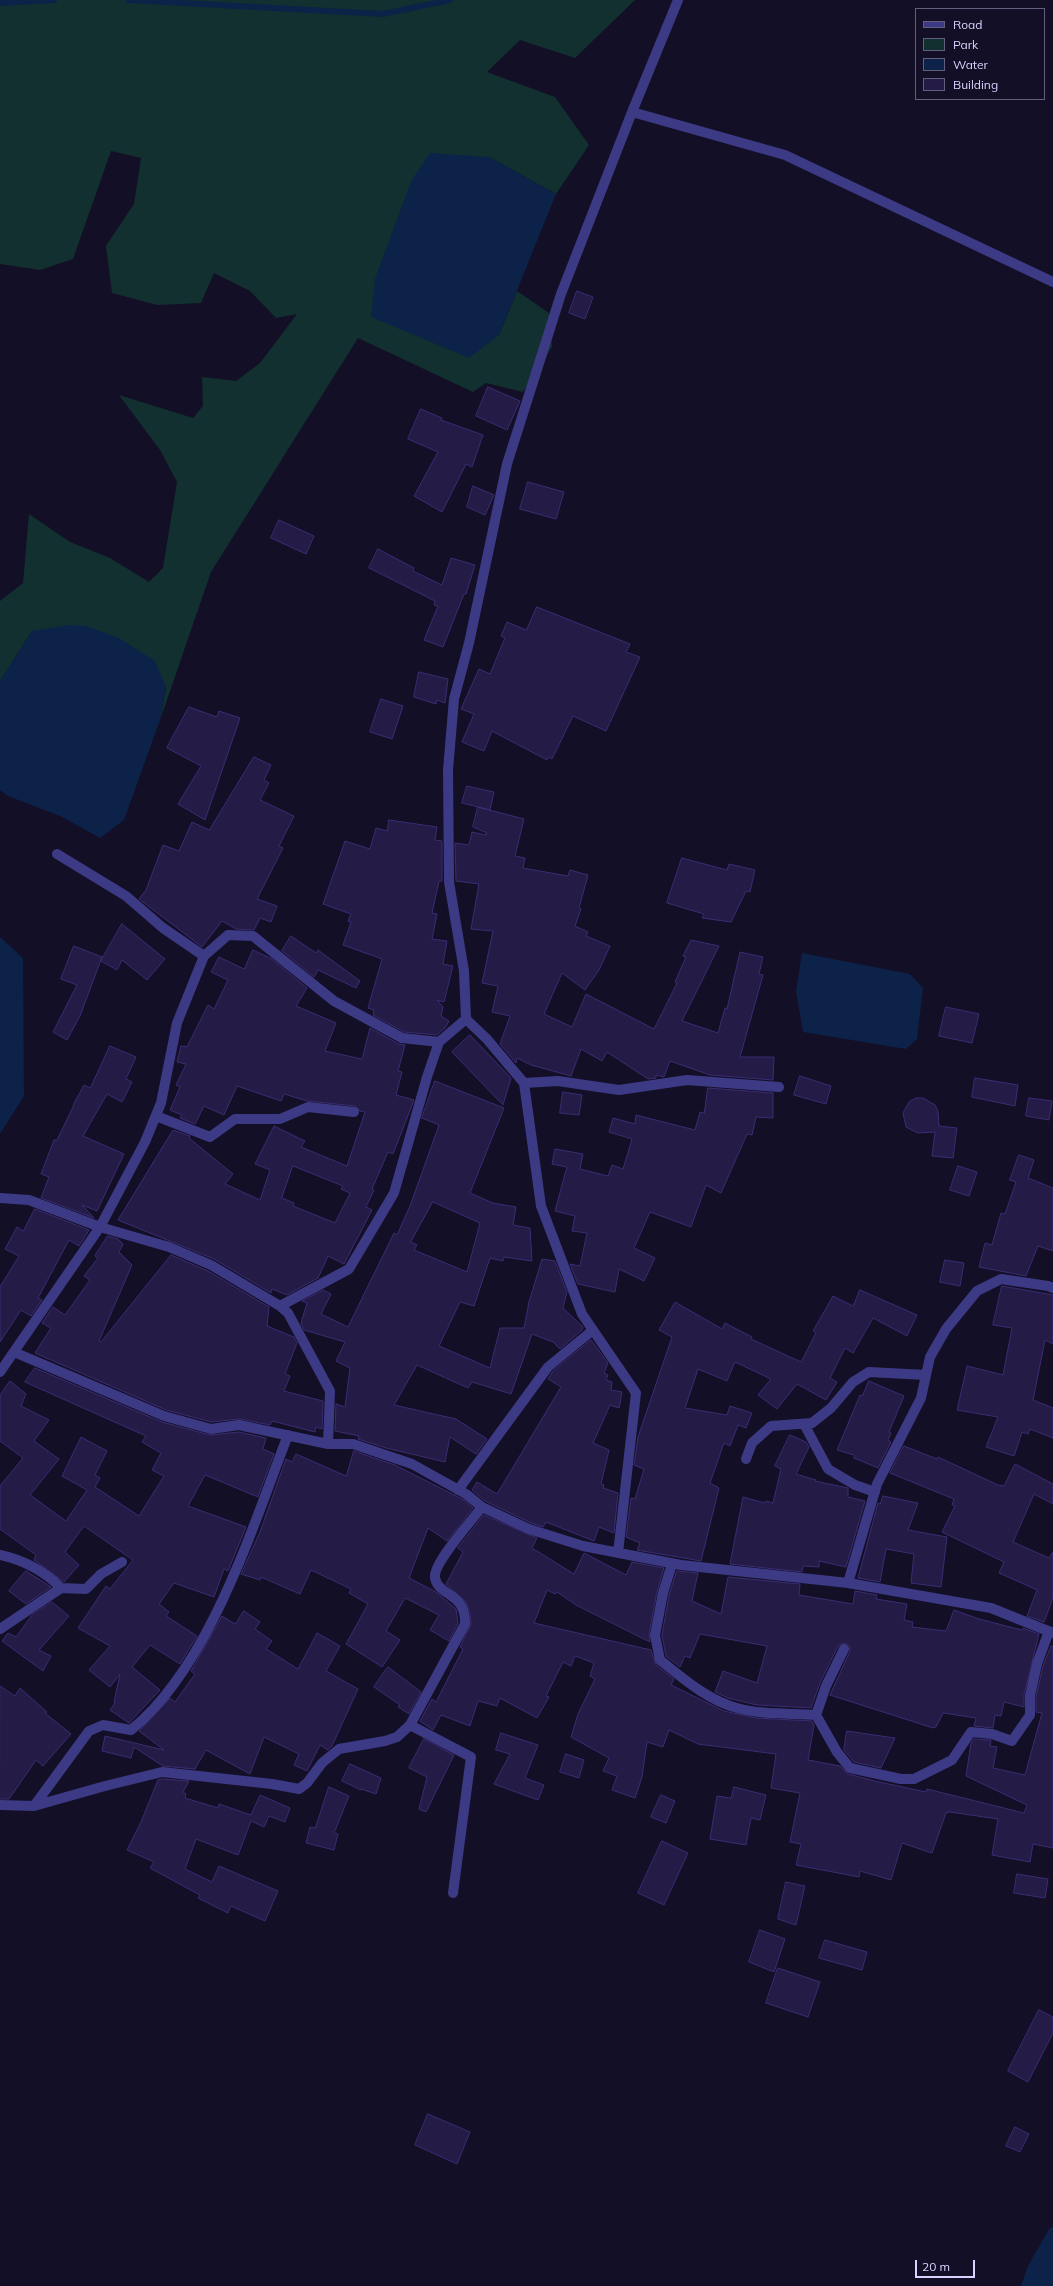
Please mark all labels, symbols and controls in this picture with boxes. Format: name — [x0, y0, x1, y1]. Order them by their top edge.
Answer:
legend — [915, 8, 1045, 100]
text: Road — [953, 17, 982, 32]
text: Park — [953, 37, 978, 52]
text: Water — [953, 57, 988, 72]
text: Building — [953, 77, 998, 92]
scale bar — [917, 2252, 977, 2278]
text: 20 m — [922, 2259, 950, 2274]

